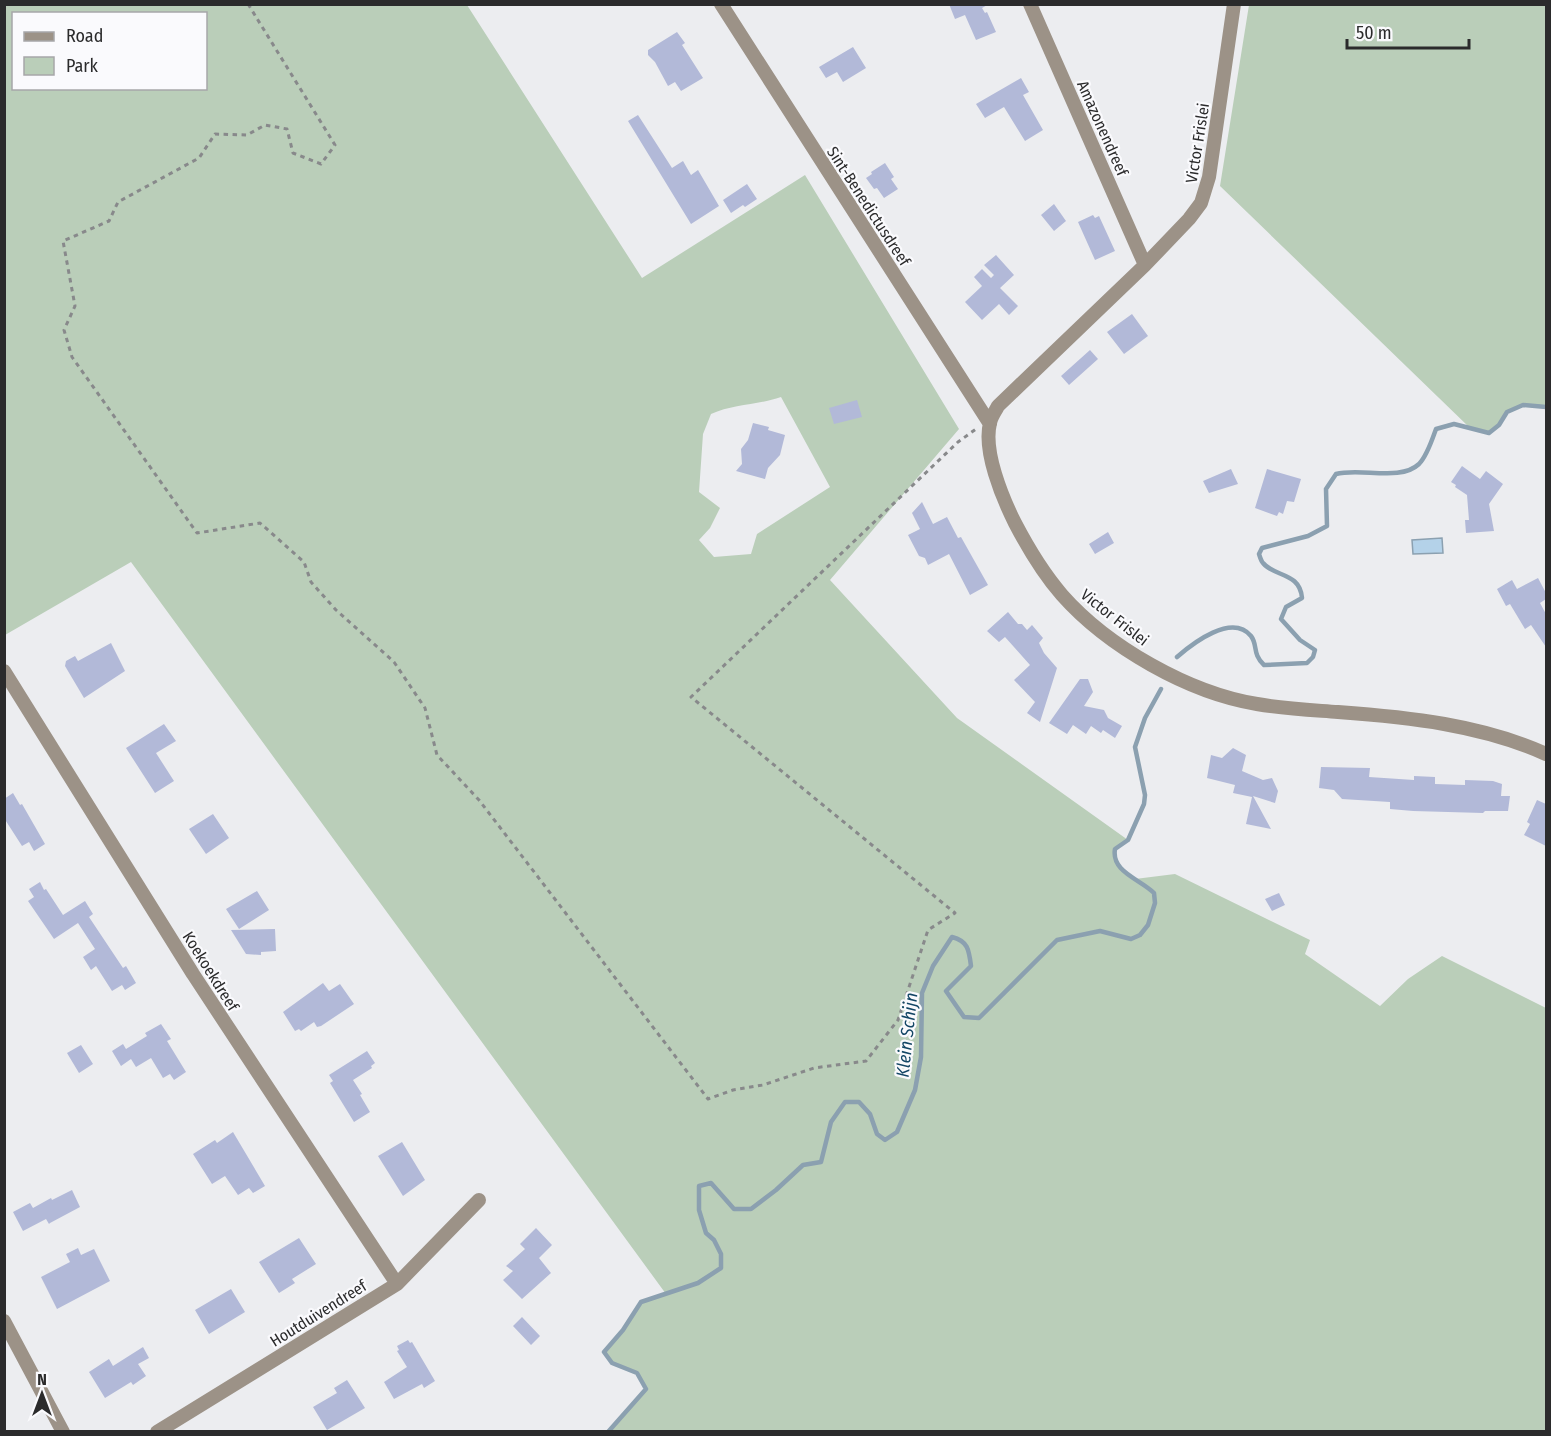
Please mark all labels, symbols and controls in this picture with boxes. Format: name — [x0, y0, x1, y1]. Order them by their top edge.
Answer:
legend — [12, 12, 207, 90]
scale bar — [1347, 12, 1468, 50]
text: 50 m — [1356, 22, 1392, 44]
text: Road — [66, 25, 103, 47]
text: Park — [66, 55, 99, 77]
street label: Amazonendreef — [1073, 78, 1132, 180]
street label: Victor Frislei — [1182, 102, 1213, 184]
street label: Sint-Benedictusdreef — [823, 143, 915, 270]
street label: Victor Frislei — [1077, 585, 1152, 650]
street label: Koekoekdreef — [179, 928, 243, 1015]
water label: Klein Schijn — [892, 991, 922, 1079]
street label: Houtduivendreef — [266, 1276, 371, 1351]
north arrow — [12, 1364, 72, 1424]
text: N — [37, 1370, 47, 1389]

